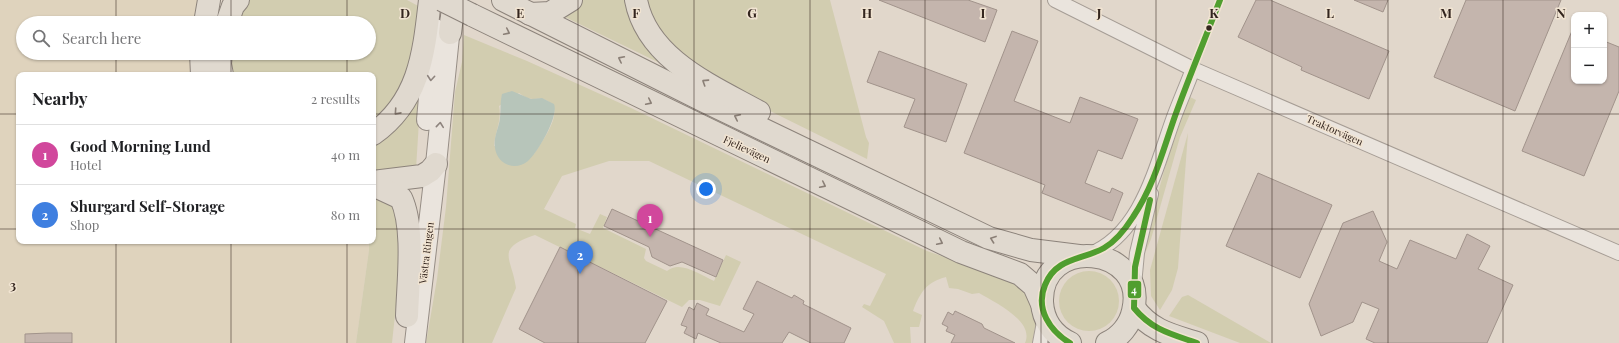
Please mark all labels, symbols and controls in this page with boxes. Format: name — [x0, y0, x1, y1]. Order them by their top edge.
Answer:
text: D — [400, 4, 410, 21]
text: E — [516, 4, 524, 21]
text: F — [632, 4, 640, 21]
text: G — [747, 4, 757, 21]
text: H — [862, 4, 872, 21]
text: I — [981, 4, 986, 21]
text: J — [1096, 4, 1102, 21]
text: K — [1209, 4, 1219, 21]
text: L — [1326, 4, 1334, 21]
text: M — [1440, 4, 1452, 21]
text: N — [1556, 4, 1566, 21]
map controls — [1571, 12, 1607, 84]
button: + — [1571, 12, 1607, 48]
search box — [16, 16, 376, 60]
unlabelled marker — [1204, 23, 1214, 33]
icon: search — [30, 27, 52, 49]
one-way arrow — [503, 27, 510, 35]
text: Search here — [62, 28, 141, 48]
button: − — [1571, 48, 1607, 84]
one-way arrow — [617, 56, 625, 64]
one-way arrow — [427, 75, 436, 81]
one-way arrow — [702, 79, 709, 87]
text: Nearby — [32, 87, 87, 109]
text: 2 results — [311, 90, 360, 107]
one-way arrow — [645, 97, 652, 105]
one-way arrow — [394, 107, 401, 115]
street label: Traktorvägen — [1304, 111, 1366, 149]
one-way arrow — [734, 114, 741, 122]
one-way arrow — [436, 122, 445, 128]
street label: Fjelievägen — [721, 132, 773, 166]
text: Good Morning Lund — [70, 136, 211, 156]
text: 1 — [43, 146, 47, 163]
text: 40 m — [331, 146, 360, 163]
text: Hotel — [70, 156, 102, 173]
your location — [696, 179, 716, 199]
one-way arrow — [819, 180, 826, 188]
text: Shurgard Self-Storage — [70, 196, 225, 216]
pin: 1 — [637, 204, 663, 237]
text: 2 — [42, 206, 48, 223]
text: 80 m — [331, 206, 360, 223]
text: Shop — [70, 216, 99, 233]
street label: Västra Ringen — [415, 221, 437, 286]
one-way arrow — [990, 235, 997, 244]
one-way arrow — [936, 237, 943, 245]
pin: 2 — [567, 241, 593, 274]
text: 3 — [10, 276, 16, 293]
line badge: 4 — [1127, 280, 1142, 299]
text: 4 — [1131, 282, 1137, 297]

